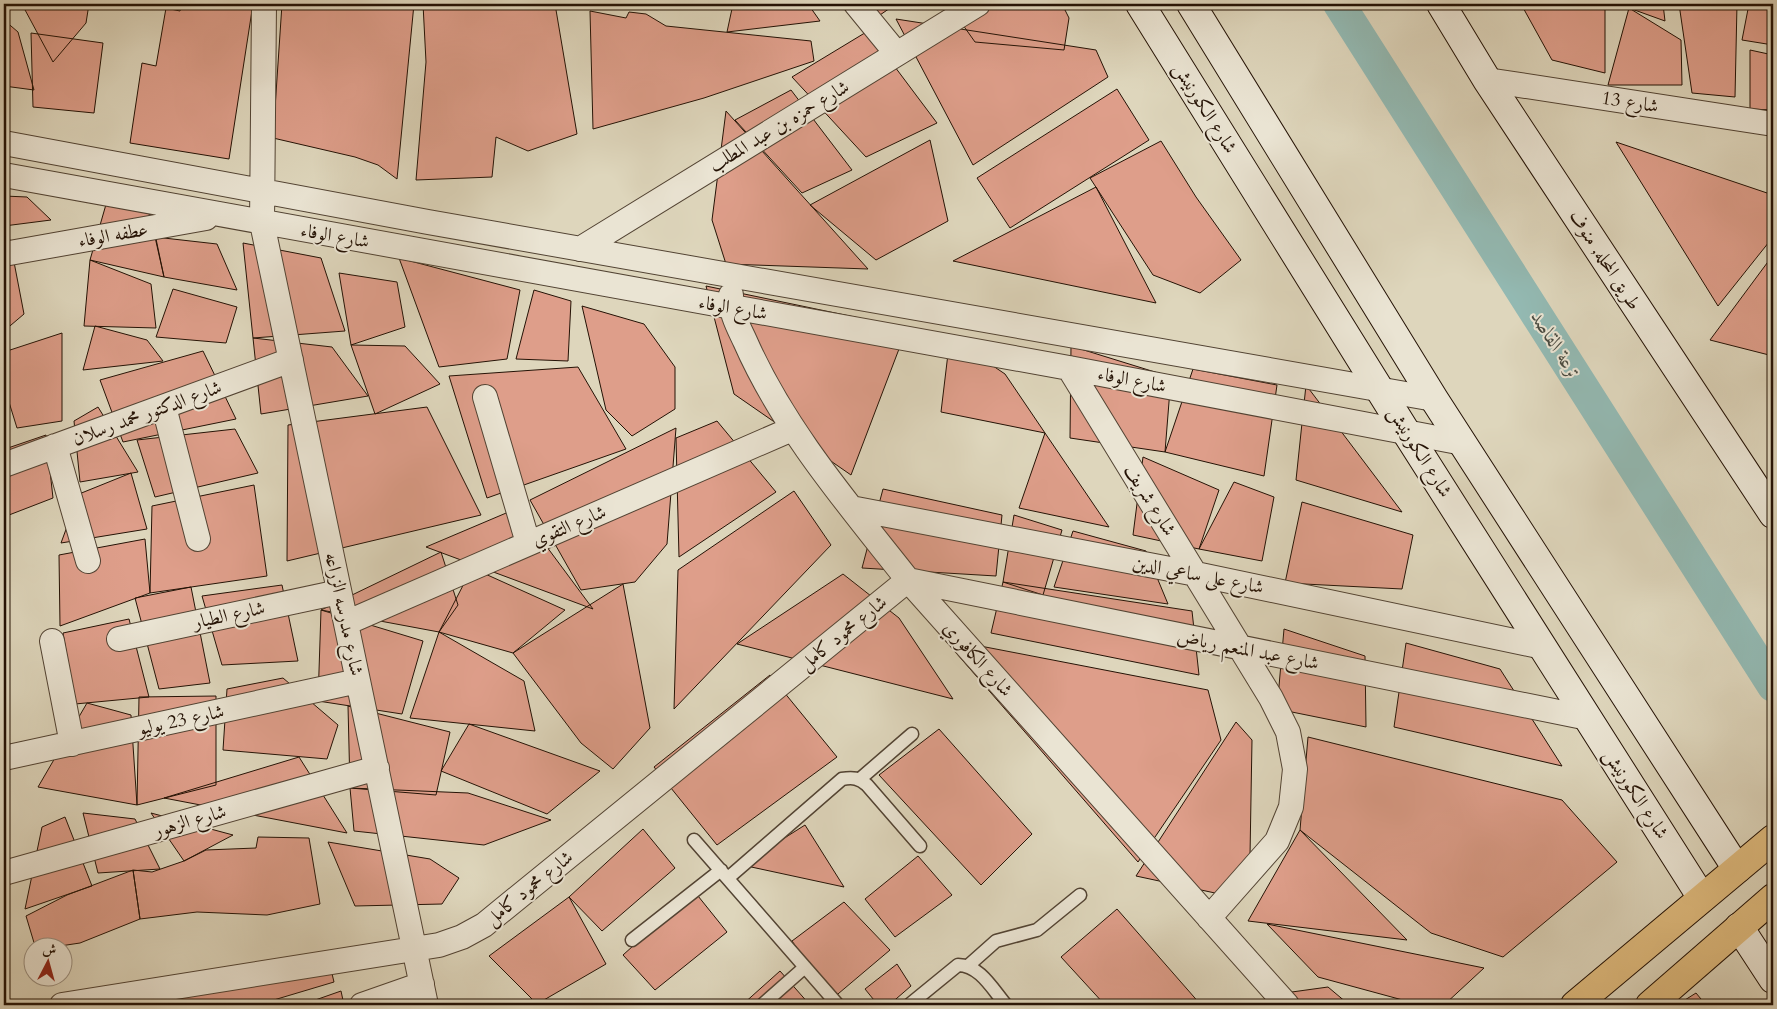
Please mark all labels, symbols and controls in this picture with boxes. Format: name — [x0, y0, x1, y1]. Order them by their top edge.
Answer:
street label: شارع الكورنيش — [1165, 58, 1243, 160]
street label: شارع حمزه بن عبد المطلب — [704, 74, 855, 180]
street label: شارع 13 — [1599, 85, 1660, 121]
street label: طريق المحله, منوف — [1563, 205, 1647, 315]
street label: عطفه الوفاء — [76, 216, 150, 254]
street label: شارع الوفاء — [298, 217, 371, 257]
street label: شارع الوفاء — [696, 289, 769, 329]
water label: ترعة القاصد — [1524, 305, 1588, 385]
street label: شارع الوفاء — [1095, 361, 1168, 401]
street label: شارع الدكتور محمد رسلان — [69, 374, 226, 454]
street label: شارع الكورنيش — [1380, 402, 1458, 504]
street label: شارع شريف — [1116, 459, 1182, 542]
street label: شارع التقوي — [528, 499, 611, 555]
street label: شارع مدرسه الزراعه — [316, 550, 370, 678]
street label: شارع على ساعي الدين — [1130, 550, 1266, 602]
street label: شارع محمود كامل — [793, 589, 894, 678]
street label: شارع الطيار — [189, 595, 268, 638]
street label: شارع الكافوري — [936, 616, 1019, 704]
street label: شارع عبد المنعم رياض — [1174, 623, 1321, 681]
street label: شارع 23 يوليو — [134, 698, 227, 744]
street label: شارع الكورنيش — [1595, 744, 1675, 845]
street label: شارع الزهور — [149, 798, 230, 846]
street label: شارع محمود كامل — [479, 844, 580, 933]
north arrow — [22, 936, 72, 986]
text: ش — [41, 939, 57, 960]

